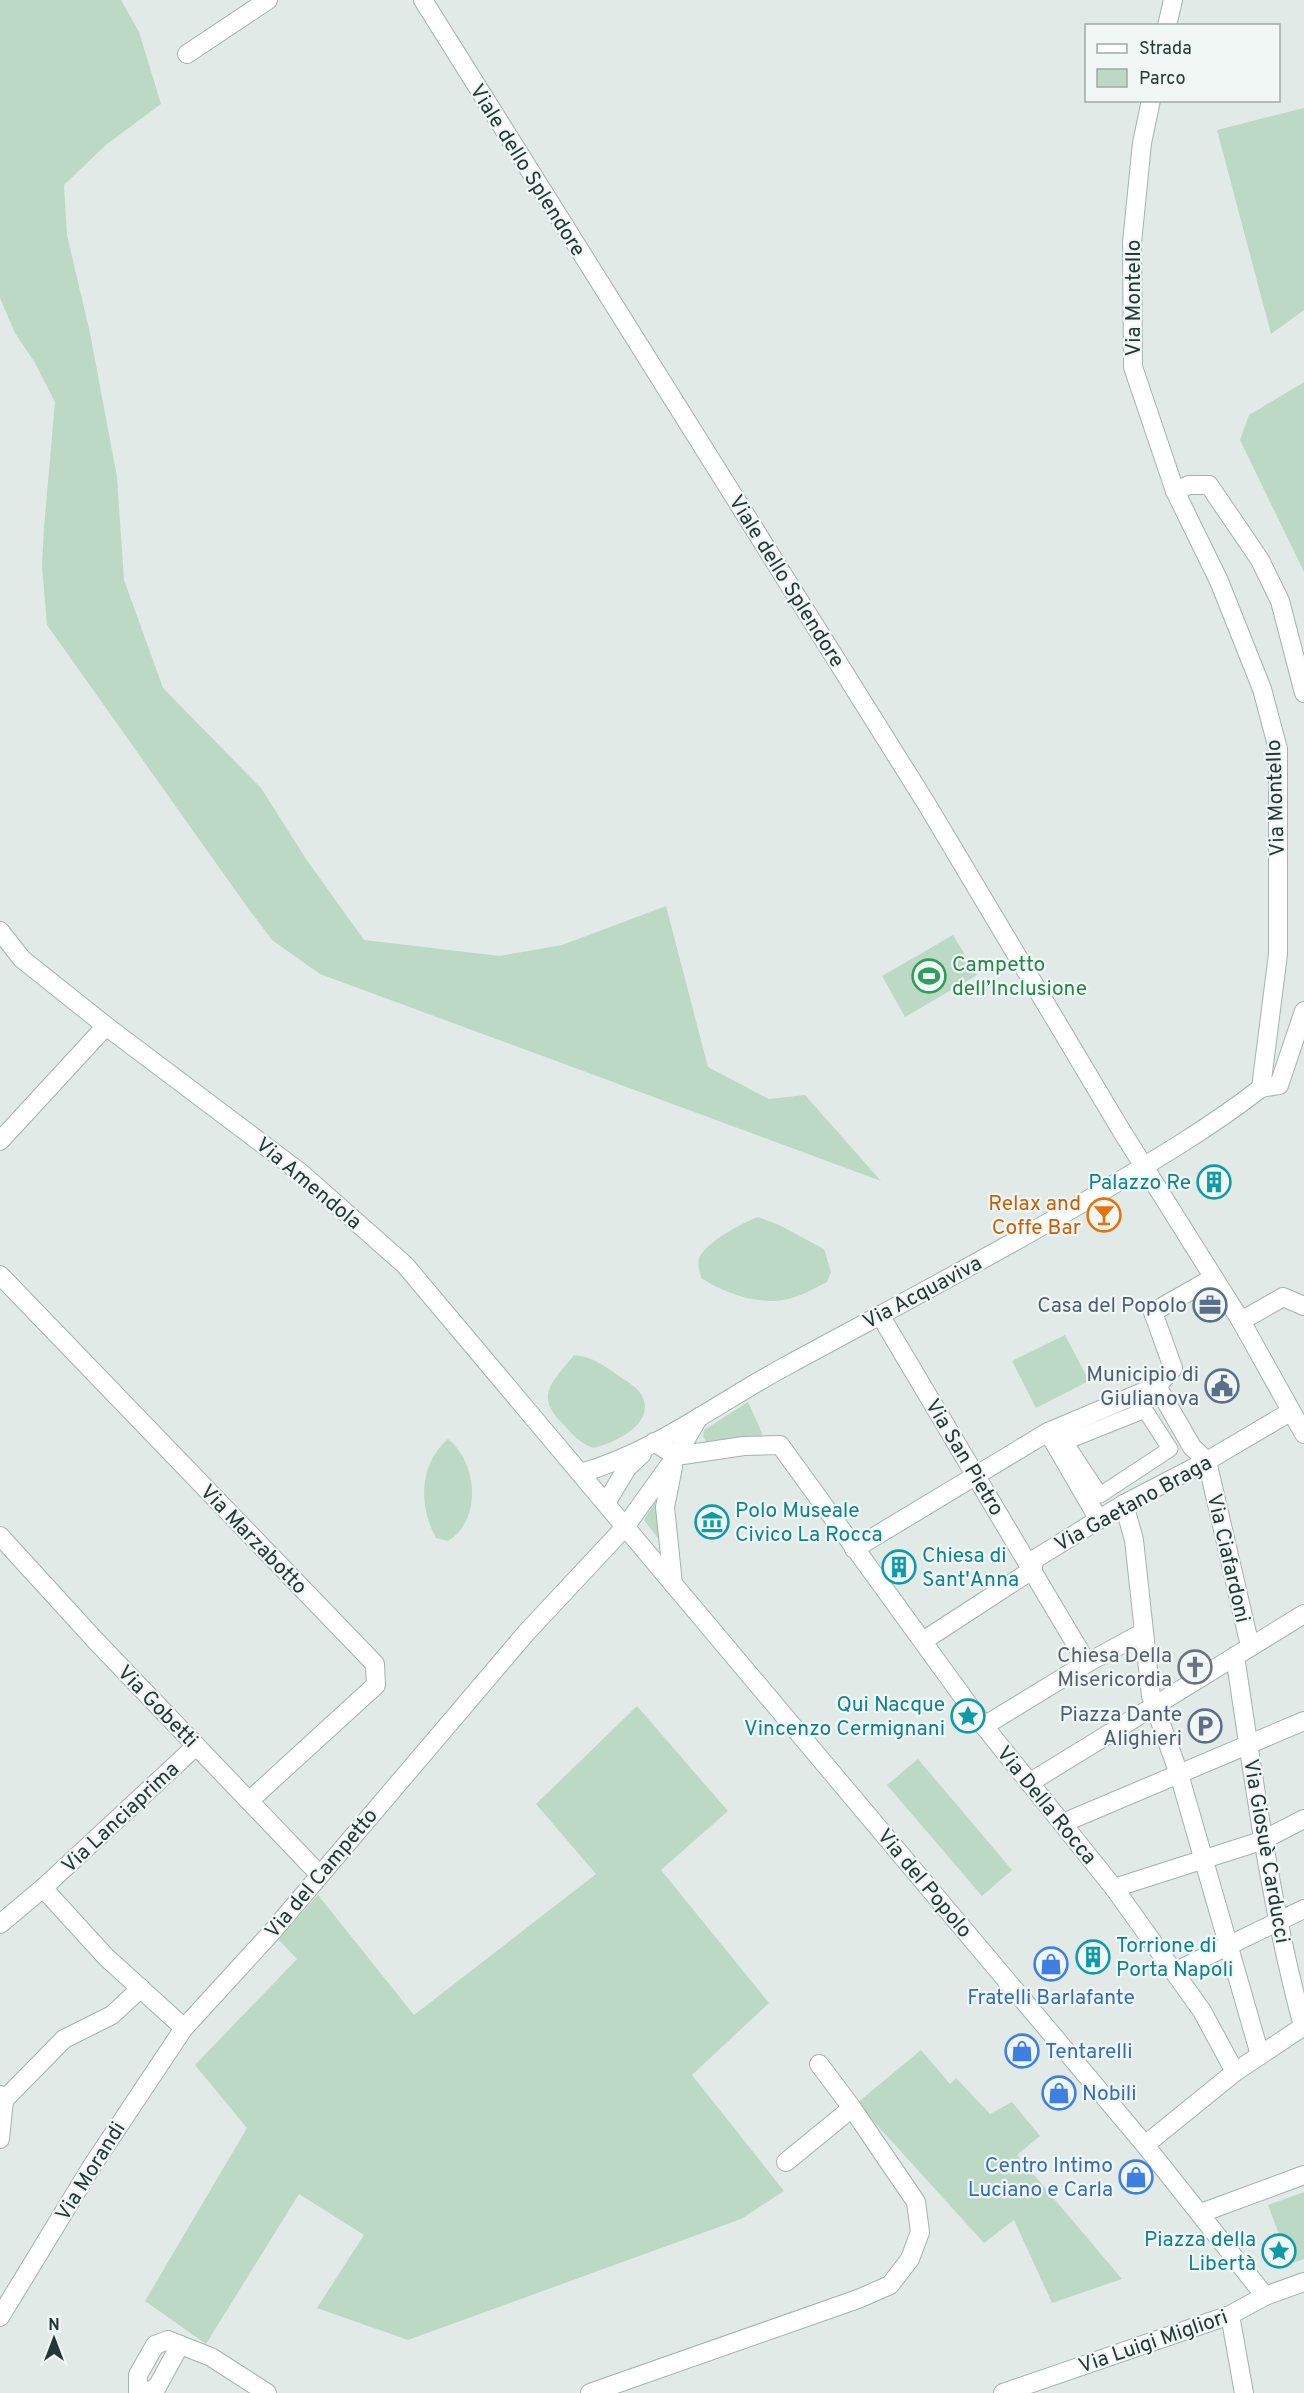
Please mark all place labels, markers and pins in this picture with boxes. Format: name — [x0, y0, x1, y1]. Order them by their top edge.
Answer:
place label: Campetto dell’Inclusione — [952, 952, 1087, 1003]
sports icon: Campetto dell’Inclusione — [911, 958, 947, 994]
building icon: Palazzo Re — [1196, 1164, 1232, 1200]
place label: Palazzo Re — [1088, 1170, 1191, 1197]
place label: Relax and Coffe Bar — [988, 1191, 1081, 1242]
bar icon: Relax and Coffe Bar — [1086, 1197, 1122, 1233]
office icon: Casa del Popolo — [1192, 1287, 1228, 1323]
place label: Casa del Popolo — [1037, 1293, 1187, 1320]
place label: Municipio di Giulianova — [1086, 1362, 1199, 1413]
public building icon: Municipio di Giulianova — [1204, 1368, 1240, 1404]
place label: Polo Museale Civico La Rocca — [735, 1498, 883, 1549]
museum icon: Polo Museale Civico La Rocca — [694, 1504, 730, 1540]
place label: Chiesa di Sant'Anna — [922, 1543, 1019, 1594]
building icon: Chiesa di Sant'Anna — [881, 1549, 917, 1585]
place label: Chiesa Della Misericordia — [1057, 1643, 1172, 1694]
church icon: Chiesa Della Misericordia — [1177, 1649, 1213, 1685]
place label: Qui Nacque Vincenzo Cermignani — [744, 1692, 945, 1743]
place icon: Qui Nacque Vincenzo Cermignani — [950, 1698, 986, 1734]
place label: Piazza Dante Alighieri — [1059, 1702, 1182, 1753]
parking icon: Piazza Dante Alighieri — [1187, 1708, 1223, 1744]
place label: Torrione di Porta Napoli — [1116, 1933, 1233, 1984]
building icon: Torrione di Porta Napoli — [1075, 1939, 1111, 1975]
shop icon: Fratelli Barlafante — [1033, 1946, 1069, 1982]
place label: Fratelli Barlafante — [967, 1985, 1135, 2012]
shop icon: Tentarelli — [1004, 2033, 1040, 2069]
place label: Tentarelli — [1045, 2039, 1133, 2066]
shop icon: Nobili — [1041, 2075, 1077, 2111]
place label: Nobili — [1082, 2081, 1137, 2108]
place label: Centro Intimo Luciano e Carla — [968, 2153, 1113, 2204]
shop icon: Centro Intimo Luciano e Carla — [1118, 2159, 1154, 2195]
place label: Piazza della Libertà — [1144, 2227, 1256, 2278]
place icon: Piazza della Libertà — [1261, 2233, 1297, 2269]

